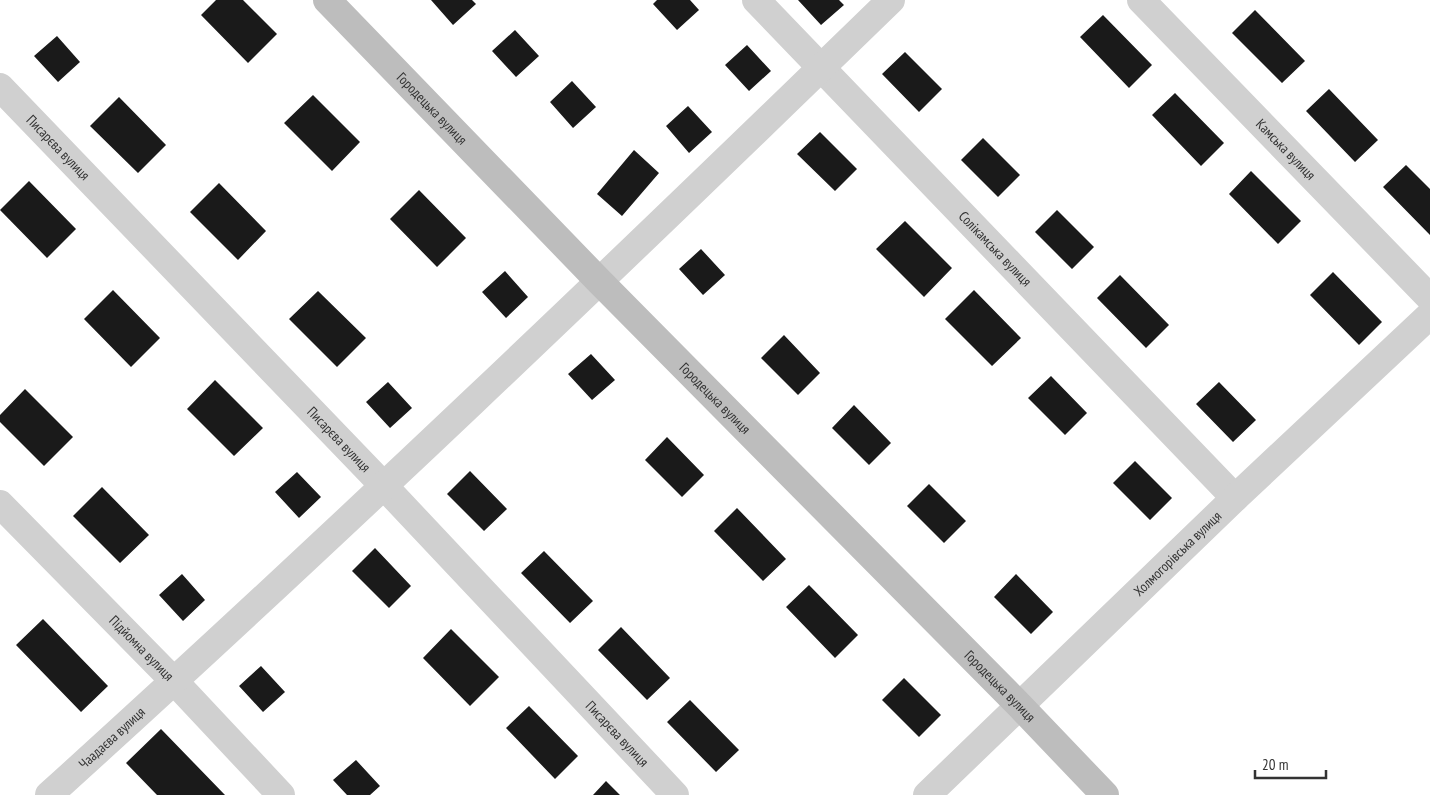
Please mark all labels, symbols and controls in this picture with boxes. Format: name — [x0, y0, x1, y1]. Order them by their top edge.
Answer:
street label: Городецька вулиця — [393, 69, 471, 148]
street label: Писарєва вулиця — [23, 111, 94, 184]
street label: Камська вулиця — [1252, 115, 1320, 184]
street label: Солікамська вулиця — [955, 207, 1036, 290]
street label: Городецька вулиця — [676, 359, 754, 438]
street label: Писарєва вулиця — [303, 403, 375, 476]
street label: Холмогорівська вулиця — [1130, 507, 1225, 600]
street label: Підйомна вулиця — [105, 611, 178, 685]
street label: Городецька вулиця — [961, 646, 1039, 726]
street label: Писарєва вулиця — [582, 697, 653, 770]
street label: Чаадаєва вулиця — [75, 703, 149, 773]
scale bar — [1255, 748, 1326, 780]
text: 20 m — [1262, 755, 1288, 774]

